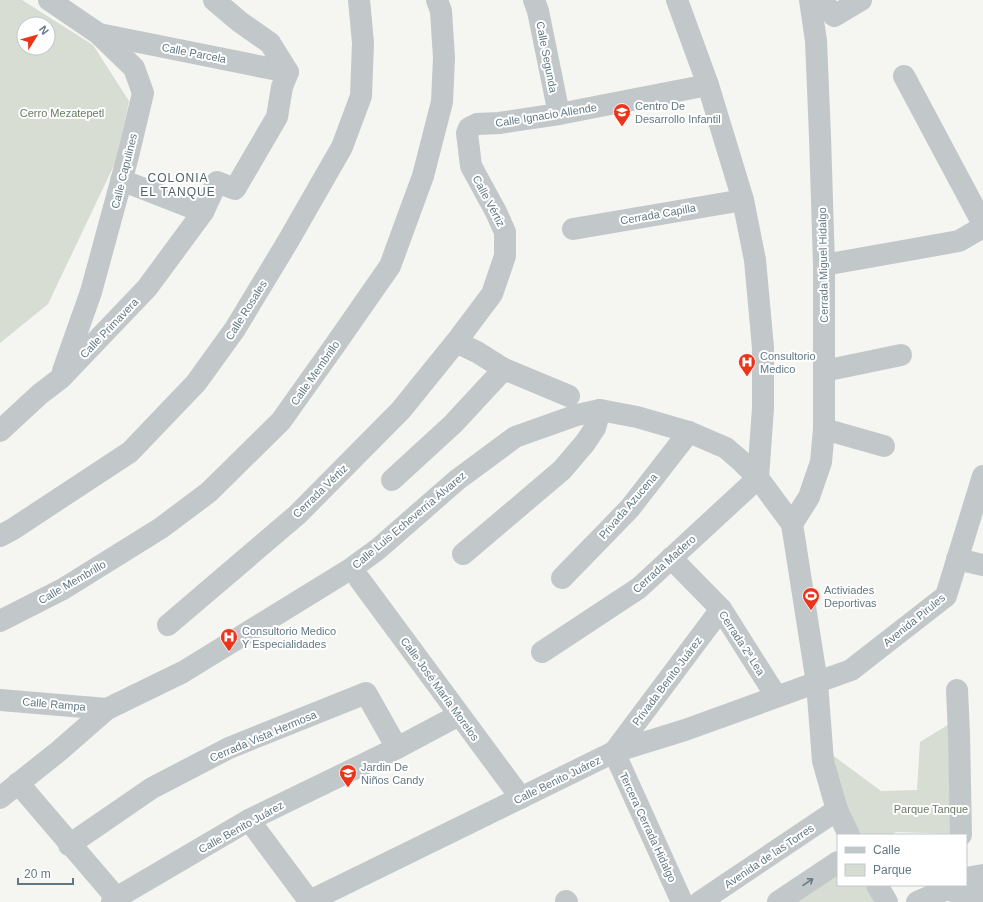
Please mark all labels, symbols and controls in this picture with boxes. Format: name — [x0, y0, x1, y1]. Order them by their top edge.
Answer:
north arrow — [16, 16, 56, 56]
street label: Calle Segunda — [534, 20, 560, 94]
text: N — [37, 23, 51, 37]
street label: Calle Parcela — [161, 41, 228, 65]
place label: Centro De Desarrollo Infantil — [635, 100, 721, 125]
street label: Calle Ignacio Allende — [494, 101, 598, 129]
school or university icon: Centro De Desarrollo Infantil — [612, 102, 632, 127]
park label: Cerro Mezatepetl — [20, 107, 104, 119]
street label: Calle Capulines — [109, 132, 139, 210]
district label: COLONIA EL TANQUE — [140, 171, 216, 199]
street label: Calle Vértiz — [470, 173, 508, 229]
street label: Cerrada Capilla — [619, 201, 698, 227]
street label: Cerrada Miguel Hidalgo — [816, 207, 830, 323]
street label: Calle Rosales — [223, 278, 269, 342]
street label: Calle Primavera — [78, 295, 141, 360]
street label: Calle Membrillo — [288, 339, 342, 407]
place label: Consultorio Medico — [760, 350, 816, 375]
hospital icon: Consultorio Medico — [737, 352, 757, 377]
street label: Cerrada Vértiz — [290, 462, 350, 520]
street label: Calle Luis Echeverría Álvarez — [350, 469, 468, 571]
street label: Privada Azucena — [596, 470, 660, 541]
street label: Cerrada Madero — [630, 533, 698, 595]
street label: Calle Membrillo — [36, 558, 108, 606]
place label: Activiades Deportivas — [824, 584, 877, 609]
sports icon: Activiades Deportivas — [801, 586, 821, 611]
street label: Avenida Pirules — [881, 591, 948, 649]
street label: Cerrada 2ª Lea — [717, 609, 768, 678]
place label: Consultorio Medico Y Especialidades — [242, 625, 336, 650]
hospital icon: Consultorio Medico Y Especialidades — [219, 627, 239, 652]
street label: Privada Benito Juárez — [630, 634, 704, 728]
street label: Calle José María Morelos — [398, 635, 482, 743]
street label: Calle Rampa — [22, 695, 87, 713]
street label: Cerrada Vista Hermosa — [208, 708, 319, 764]
street label: Calle Benito Juárez — [512, 754, 602, 806]
place label: Jardin De Niños Candy — [361, 761, 424, 786]
school or university icon: Jardin De Niños Candy — [338, 763, 358, 788]
street label: Tercera Cerrada Hidalgo — [617, 770, 679, 884]
street label: Calle Benito Juárez — [196, 799, 286, 855]
park label: Parque Tanque — [894, 803, 968, 815]
street label: Avenida de las Torres — [722, 821, 816, 890]
legend — [837, 834, 967, 886]
text: Calle — [873, 843, 901, 857]
scale bar — [18, 860, 73, 886]
text: Parque — [873, 863, 912, 877]
text: 20 m — [24, 867, 51, 881]
one-way arrow — [802, 878, 813, 886]

